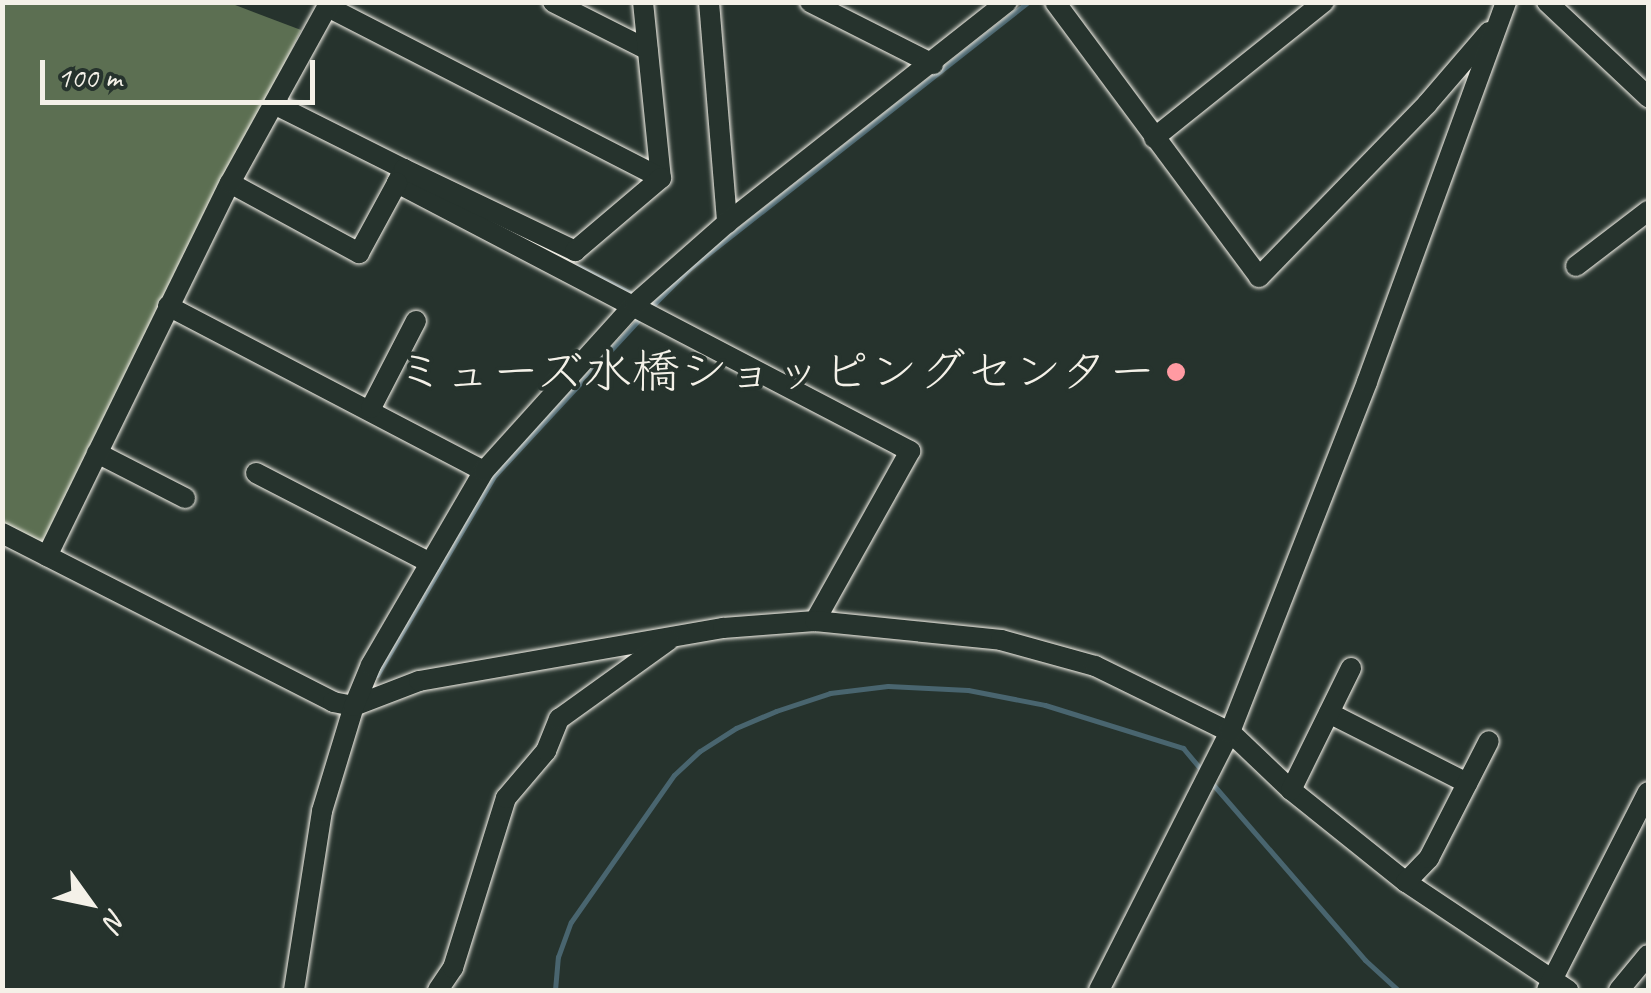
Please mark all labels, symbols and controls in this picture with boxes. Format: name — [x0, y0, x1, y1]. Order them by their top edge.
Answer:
scale bar — [45, 40, 320, 102]
text: 100 m — [57, 58, 122, 96]
place label: ミューズ水橋ショッピングセンター — [388, 343, 1156, 401]
marker: ミューズ水橋ショッピングセンター — [1165, 361, 1187, 383]
north arrow — [40, 853, 140, 953]
text: N — [96, 903, 135, 936]

